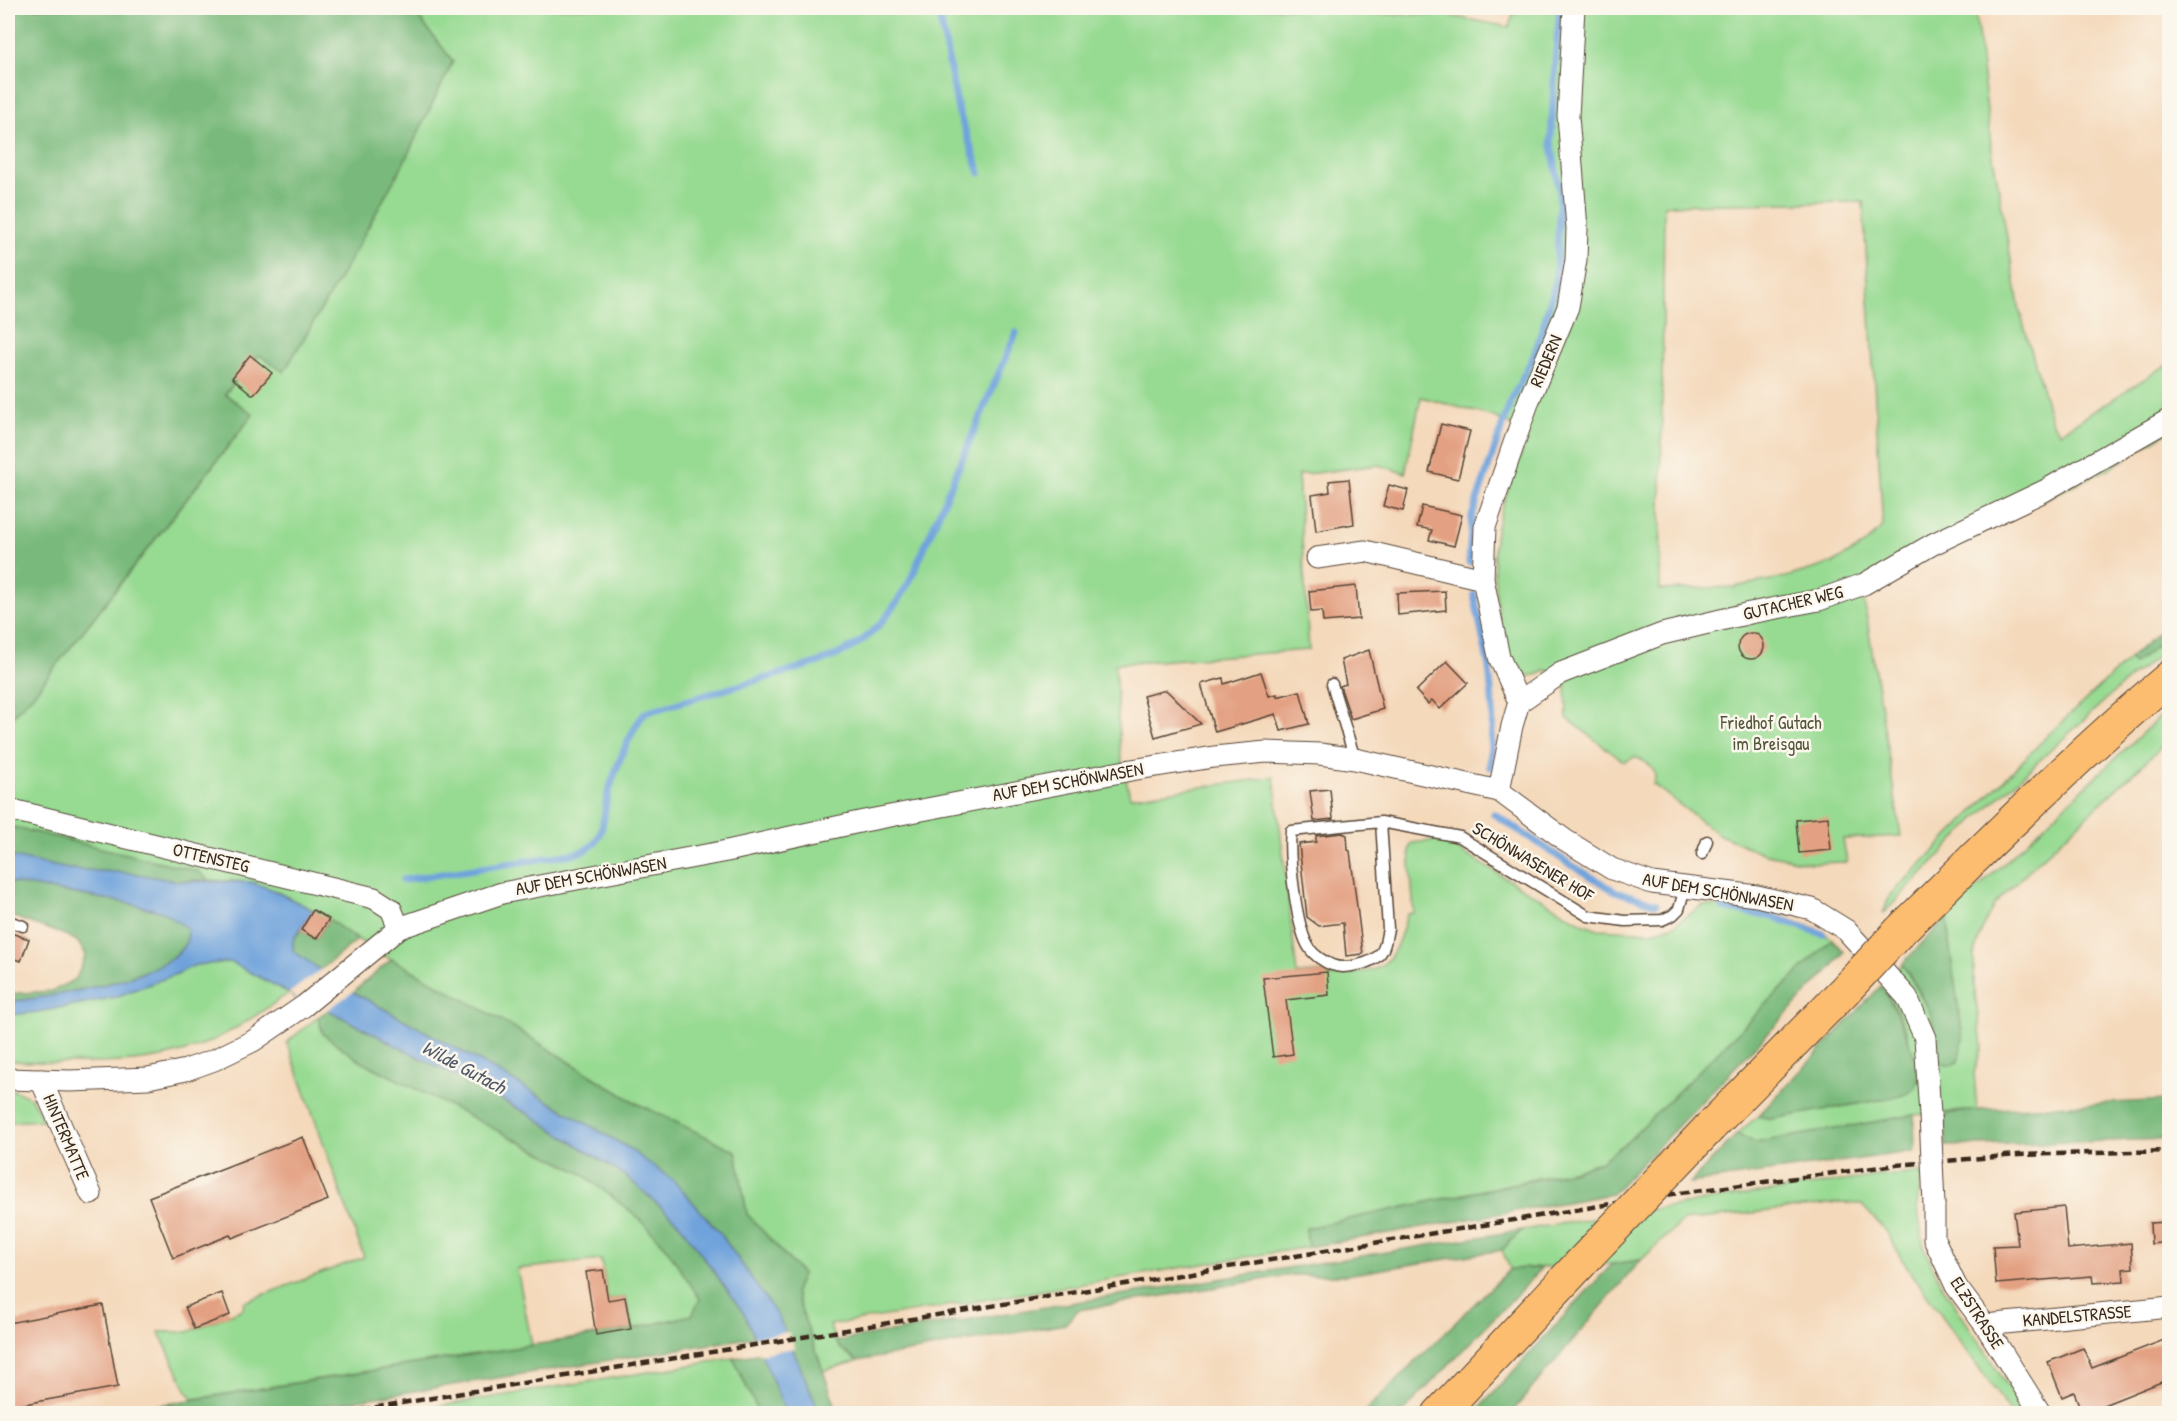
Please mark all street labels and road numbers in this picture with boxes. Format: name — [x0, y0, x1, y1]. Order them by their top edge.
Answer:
street label: RIEDERN — [1523, 331, 1568, 391]
street label: GUTACHER WEG — [1740, 579, 1846, 626]
street label: AUF DEM SCHÖNWASEN — [991, 756, 1145, 807]
street label: SCHÖNWASENER HOF — [1468, 816, 1600, 908]
street label: OTTENSTEG — [170, 837, 252, 879]
street label: AUF DEM SCHÖNWASEN — [514, 850, 668, 901]
street label: AUF DEM SCHÖNWASEN — [1641, 866, 1795, 917]
street label: HINTERMATTE — [37, 1090, 96, 1184]
street label: ELZSTRASSE — [1945, 1272, 2010, 1354]
street label: KANDELSTRASSE — [2022, 1298, 2132, 1333]

